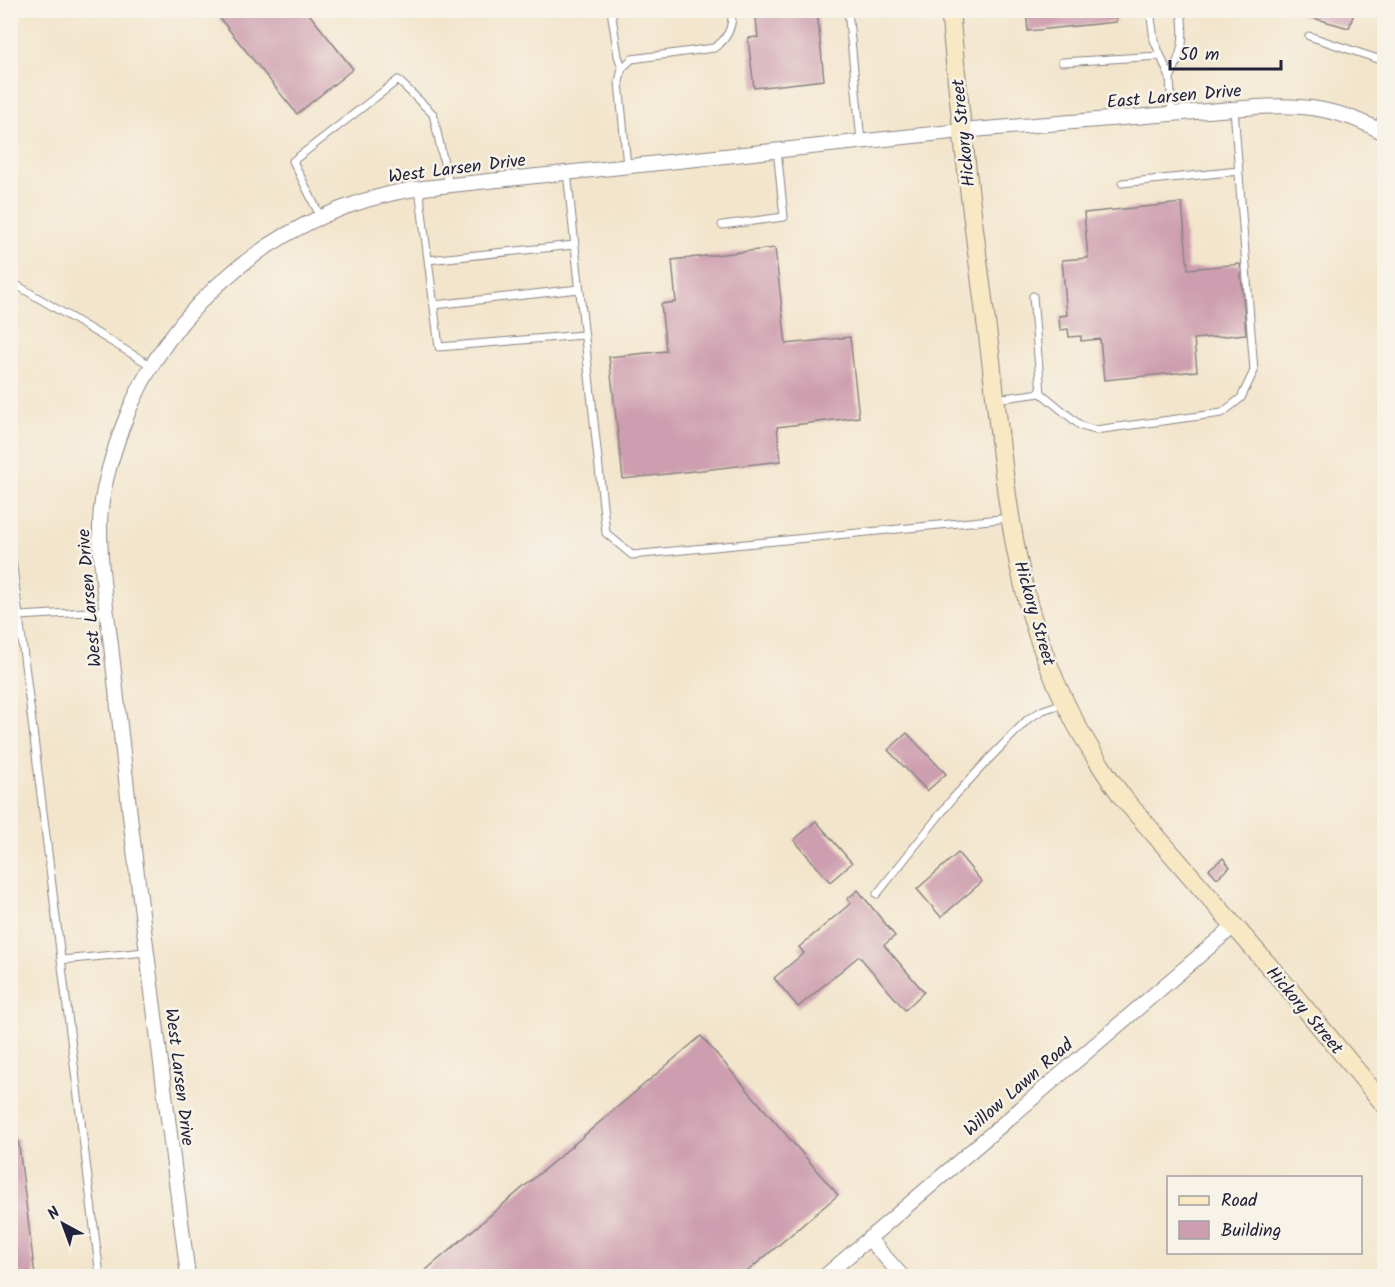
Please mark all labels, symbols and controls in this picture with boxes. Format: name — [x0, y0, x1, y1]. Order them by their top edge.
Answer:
scale bar — [1170, 33, 1281, 71]
text: 50 m — [1179, 41, 1219, 70]
street label: Hickory Street — [944, 76, 985, 188]
street label: East Larsen Drive — [1106, 77, 1243, 118]
street label: West Larsen Drive — [387, 147, 528, 192]
street label: West Larsen Drive — [70, 528, 111, 668]
street label: Hickory Street — [1005, 557, 1063, 670]
street label: Hickory Street — [1258, 960, 1350, 1063]
street label: West Larsen Drive — [156, 1007, 201, 1148]
street label: Willow Lawn Road — [957, 1031, 1081, 1144]
legend — [1167, 1176, 1362, 1254]
text: Road — [1221, 1187, 1258, 1216]
north arrow — [33, 1194, 93, 1254]
text: N — [42, 1201, 66, 1227]
text: Building — [1221, 1217, 1281, 1246]

